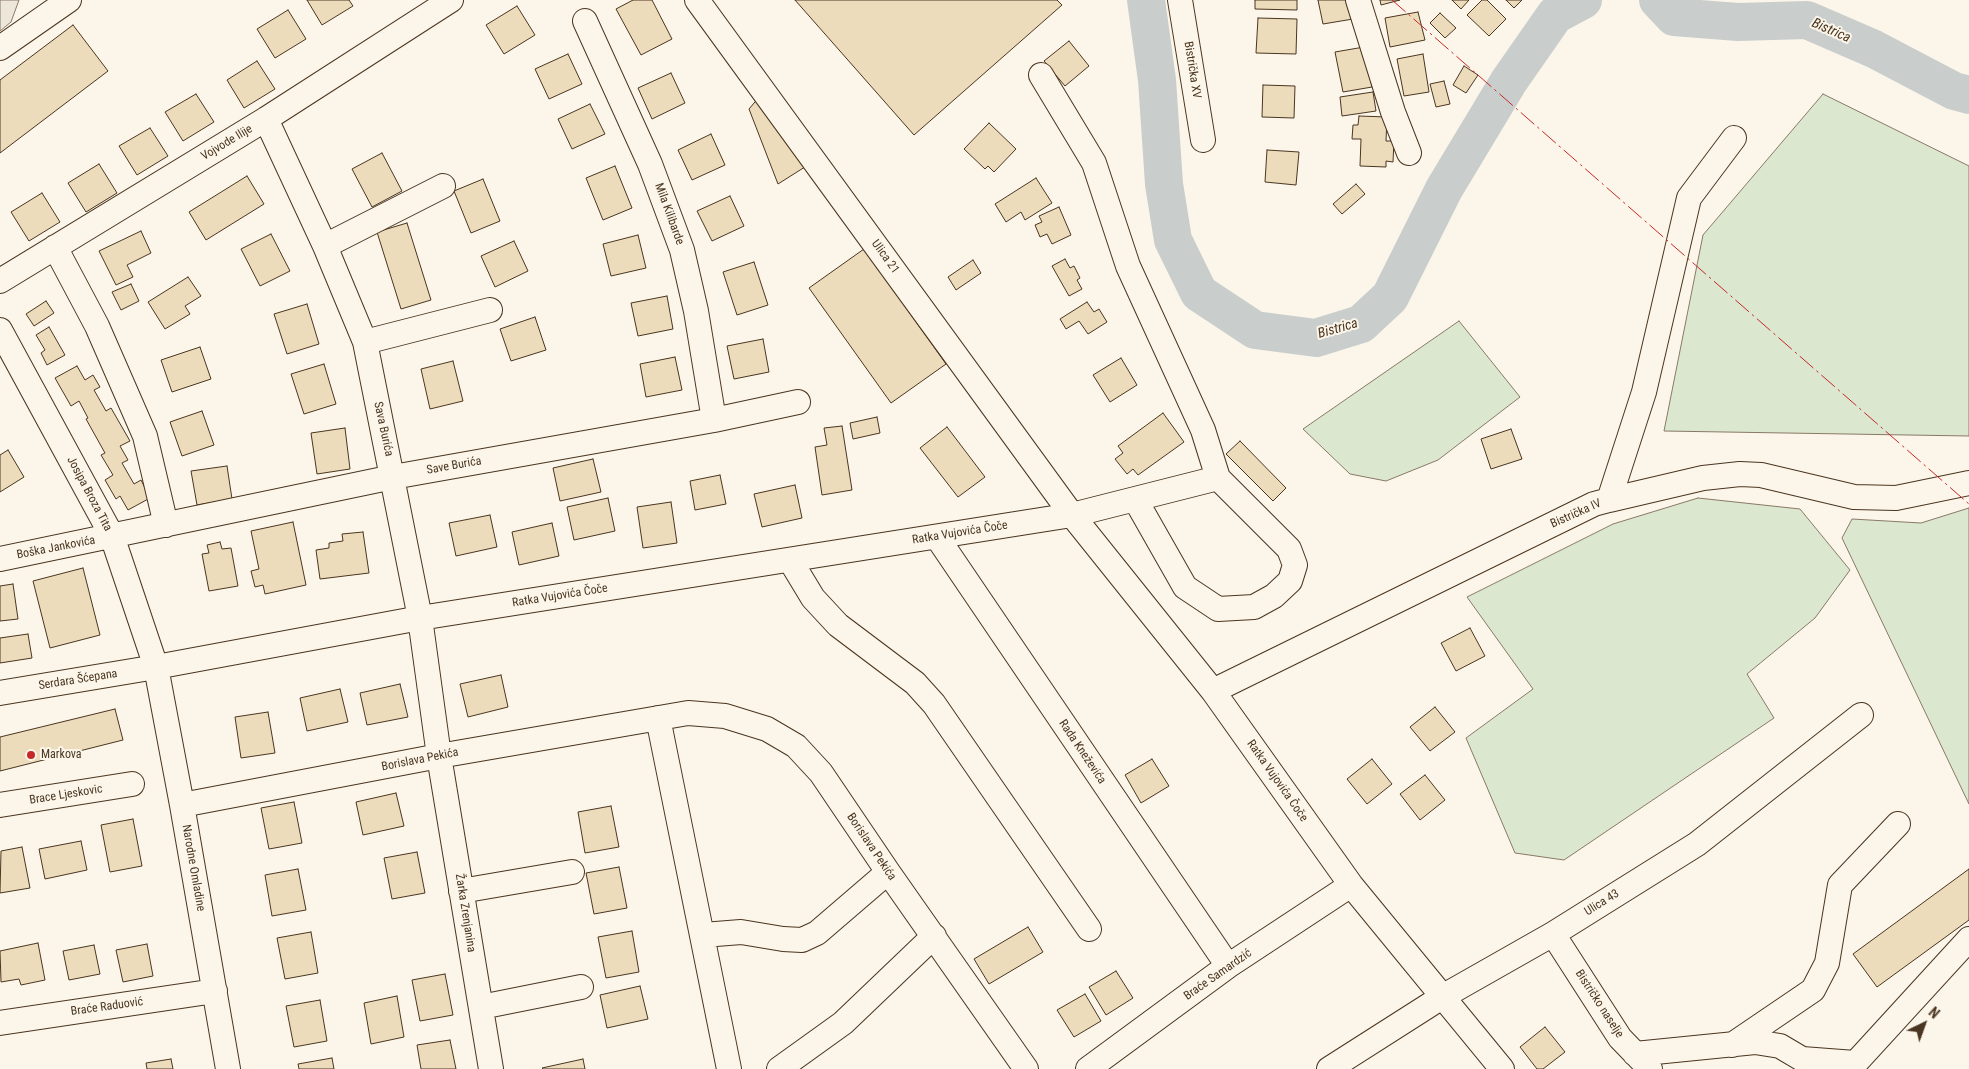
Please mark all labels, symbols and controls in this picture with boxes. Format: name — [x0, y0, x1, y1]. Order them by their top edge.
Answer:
water label: Bistrica — [1809, 15, 1853, 47]
street label: Bistrička XV — [1180, 40, 1204, 100]
street label: Vojvode Ilije — [199, 122, 255, 164]
street label: Mila Kilibarde — [651, 181, 687, 247]
street label: Ulica 21 — [868, 237, 902, 277]
water label: Bistrica — [1316, 315, 1360, 343]
street label: Sava Burića — [370, 400, 396, 458]
street label: Josipa Broza Tita — [63, 454, 115, 534]
street label: Save Burića — [425, 454, 483, 478]
street label: Bistrička IV — [1548, 496, 1604, 532]
street label: Ratka Vujovića Čoče — [911, 518, 1009, 548]
street label: Boška Jankovića — [15, 533, 97, 563]
street label: Ratka Vujovića Čoče — [511, 581, 609, 611]
street label: Serdara Šćepana — [38, 667, 118, 693]
street label: Rada Kneževića — [1055, 717, 1109, 787]
street label: Ratka Vujovića Čoče — [1243, 737, 1311, 825]
street label: Borislava Pekića — [380, 745, 460, 775]
place label: Markova — [41, 748, 82, 762]
marker: Markova — [25, 749, 37, 761]
street label: Brace Ljeskovic — [28, 782, 104, 808]
street label: Borislava Pekića — [843, 811, 899, 883]
street label: Narodne Omladine — [178, 824, 208, 912]
street label: Žarka Zrenjanina — [452, 873, 478, 953]
street label: Ulica 43 — [1582, 887, 1622, 919]
street label: Braće Samardzić — [1181, 946, 1255, 1004]
street label: Bistričko naselje — [1572, 967, 1626, 1041]
street label: Braće Raduović — [70, 995, 144, 1019]
north arrow — [1899, 999, 1949, 1049]
text: N — [1925, 1004, 1943, 1022]

